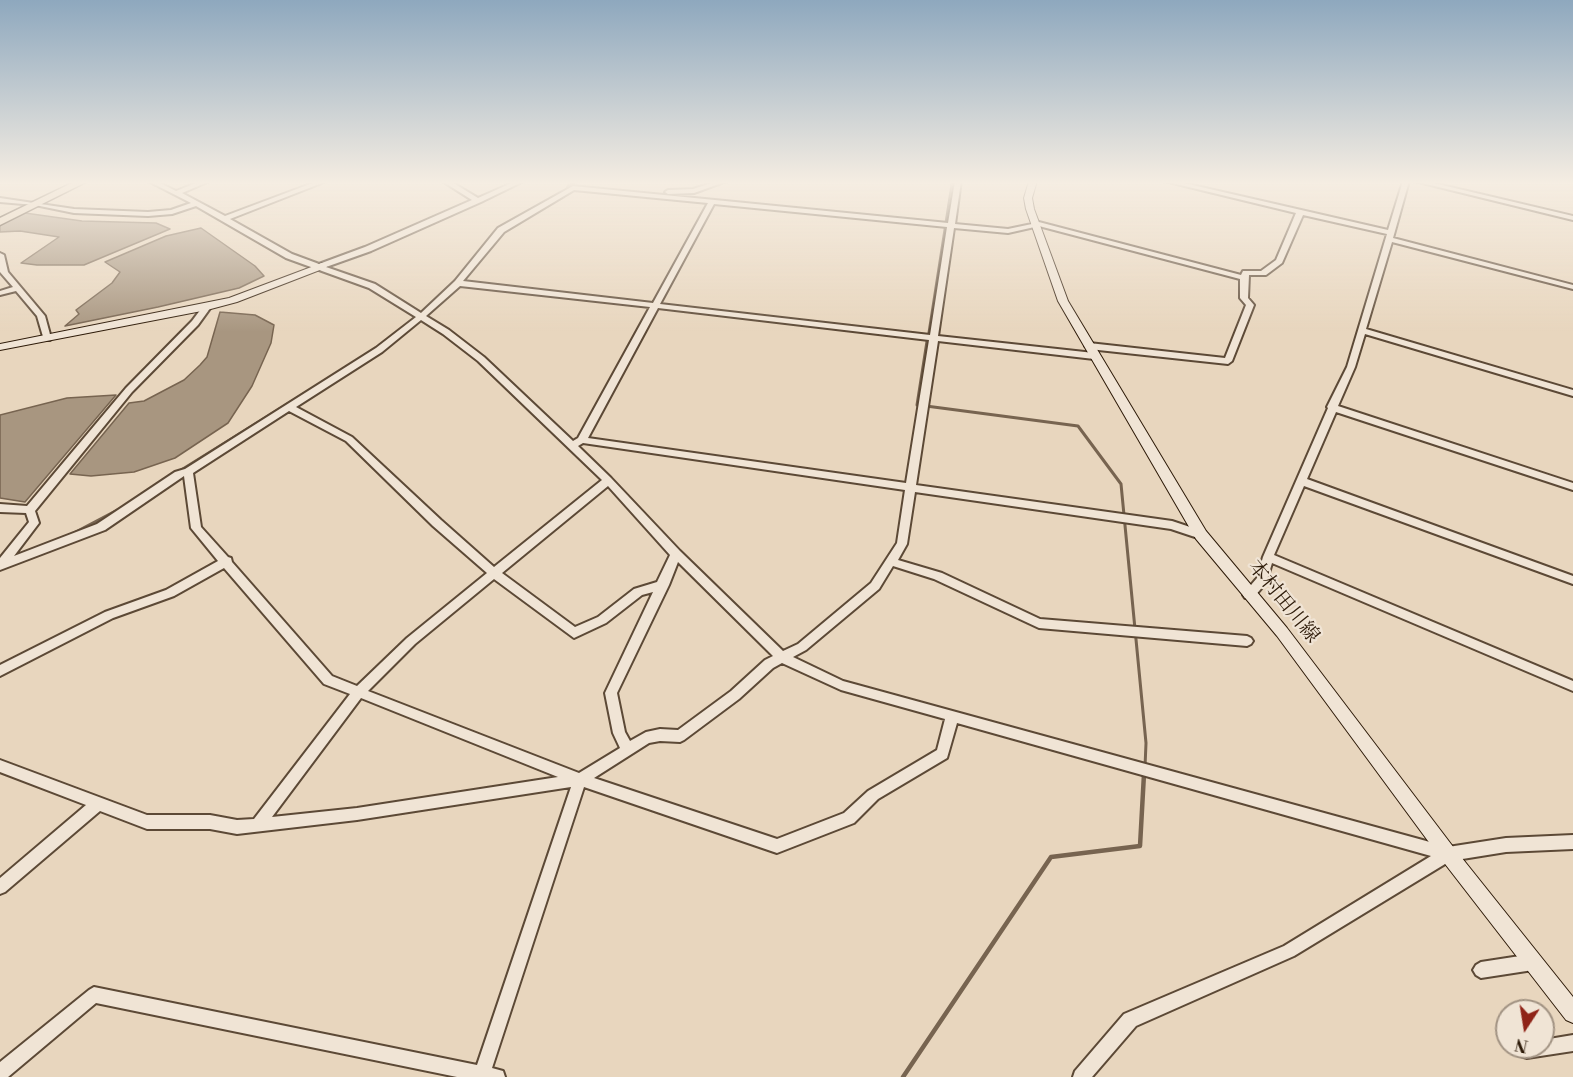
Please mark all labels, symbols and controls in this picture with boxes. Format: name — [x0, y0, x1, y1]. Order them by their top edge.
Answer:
street label: 本村田川線 — [1242, 556, 1324, 648]
north arrow — [1495, 999, 1555, 1059]
text: N — [1513, 1034, 1530, 1056]

